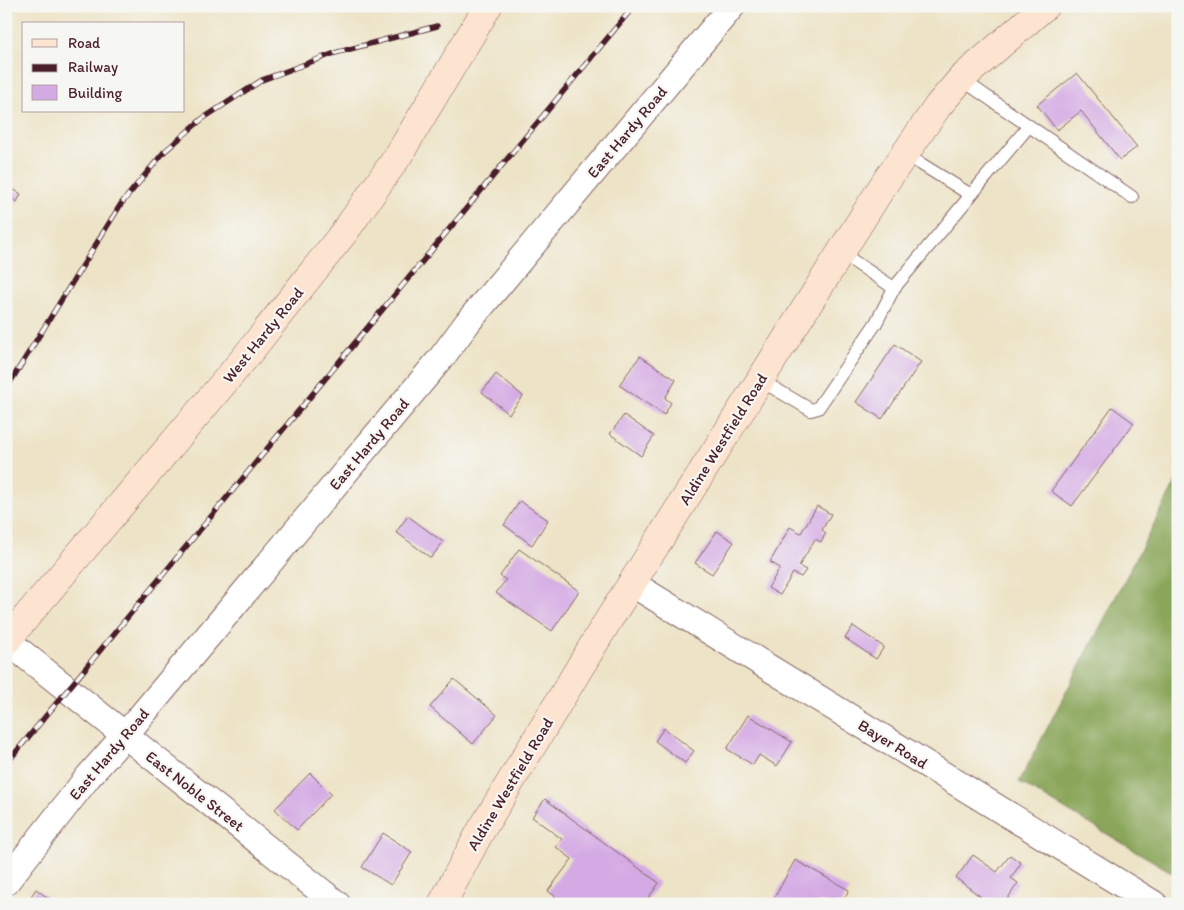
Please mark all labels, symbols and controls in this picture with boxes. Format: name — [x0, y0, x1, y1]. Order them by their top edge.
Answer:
legend — [22, 22, 185, 112]
text: Road — [68, 34, 101, 52]
text: Railway — [68, 58, 118, 76]
street label: East Hardy Road — [583, 82, 671, 182]
text: Building — [68, 84, 122, 102]
street label: West Hardy Road — [219, 283, 308, 387]
street label: Aldine Westfield Road — [675, 369, 771, 508]
street label: East Hardy Road — [325, 394, 413, 494]
street label: East Hardy Road — [65, 704, 153, 804]
street label: Aldine Westfield Road — [463, 714, 557, 854]
street label: Bayer Road — [855, 715, 932, 773]
street label: East Noble Street — [142, 747, 248, 835]

